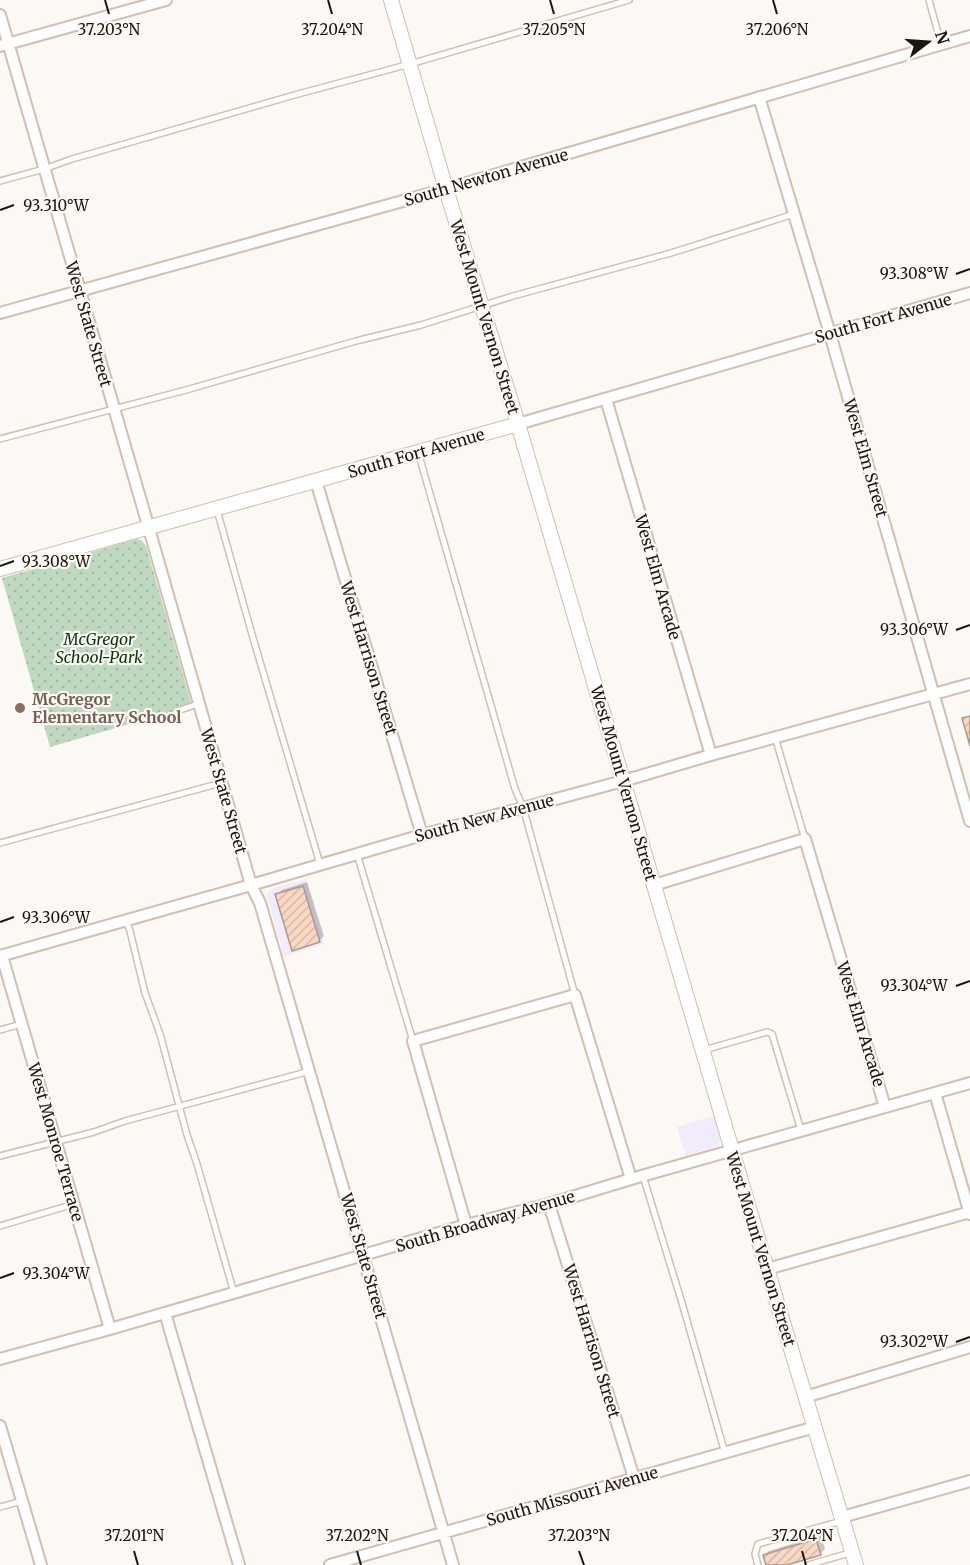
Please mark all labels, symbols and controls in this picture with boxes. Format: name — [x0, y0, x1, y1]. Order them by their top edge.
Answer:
north arrow — [898, 12, 958, 72]
text: 37.203°N — [78, 20, 141, 39]
text: 37.204°N — [301, 20, 363, 39]
text: 37.205°N — [523, 20, 586, 39]
text: 37.206°N — [746, 20, 809, 39]
text: N — [931, 29, 954, 47]
street label: South Newton Avenue — [402, 144, 570, 210]
text: 93.310°W — [23, 196, 90, 215]
street label: West Mount Vernon Street — [446, 216, 524, 417]
street label: West State Street — [61, 258, 117, 390]
text: 93.308°W — [880, 264, 949, 283]
street label: South Fort Avenue — [812, 289, 954, 347]
street label: West Elm Street — [839, 395, 893, 520]
street label: South Fort Avenue — [345, 424, 487, 482]
street label: West Elm Arcade — [630, 511, 685, 642]
text: 93.308°W — [22, 552, 91, 571]
street label: West Harrison Street — [336, 578, 402, 738]
text: 93.306°W — [880, 620, 949, 639]
park label: McGregor School-Park — [55, 629, 143, 667]
street label: West Mount Vernon Street — [586, 682, 662, 884]
place label: McGregor Elementary School — [32, 689, 181, 727]
marker: McGregor Elementary School — [13, 701, 27, 715]
street label: West State Street — [196, 725, 252, 857]
street label: South New Avenue — [412, 790, 556, 846]
text: 93.306°W — [22, 908, 91, 927]
street label: West Elm Arcade — [832, 958, 889, 1089]
text: 93.304°W — [880, 976, 949, 995]
street label: West Monroe Terrace — [23, 1059, 88, 1224]
street label: West Mount Vernon Street — [722, 1148, 800, 1349]
street label: South Broadway Avenue — [393, 1186, 577, 1256]
street label: West State Street — [336, 1190, 392, 1322]
street label: West Harrison Street — [559, 1261, 625, 1421]
text: 93.304°W — [22, 1264, 91, 1283]
text: 93.302°W — [880, 1332, 949, 1351]
street label: South Missouri Avenue — [484, 1462, 660, 1530]
text: 37.201°N — [104, 1526, 165, 1545]
text: 37.202°N — [325, 1526, 389, 1545]
text: 37.203°N — [548, 1526, 611, 1545]
text: 37.204°N — [771, 1526, 833, 1545]

